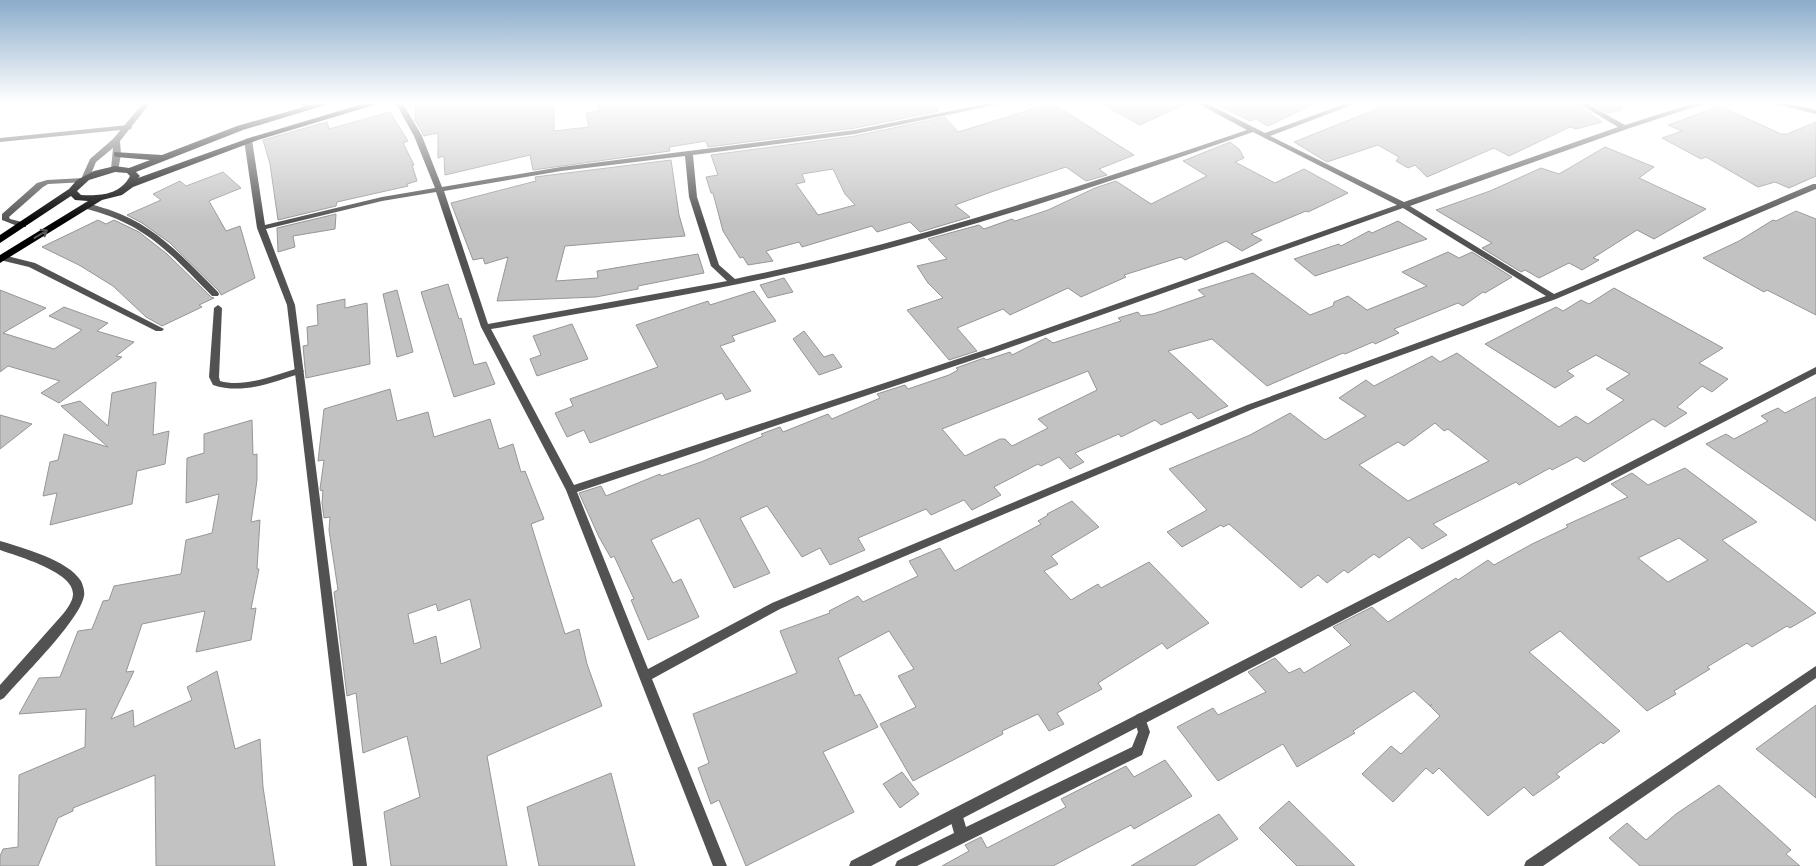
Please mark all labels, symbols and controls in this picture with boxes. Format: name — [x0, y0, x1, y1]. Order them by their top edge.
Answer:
one-way arrow — [34, 228, 48, 238]

